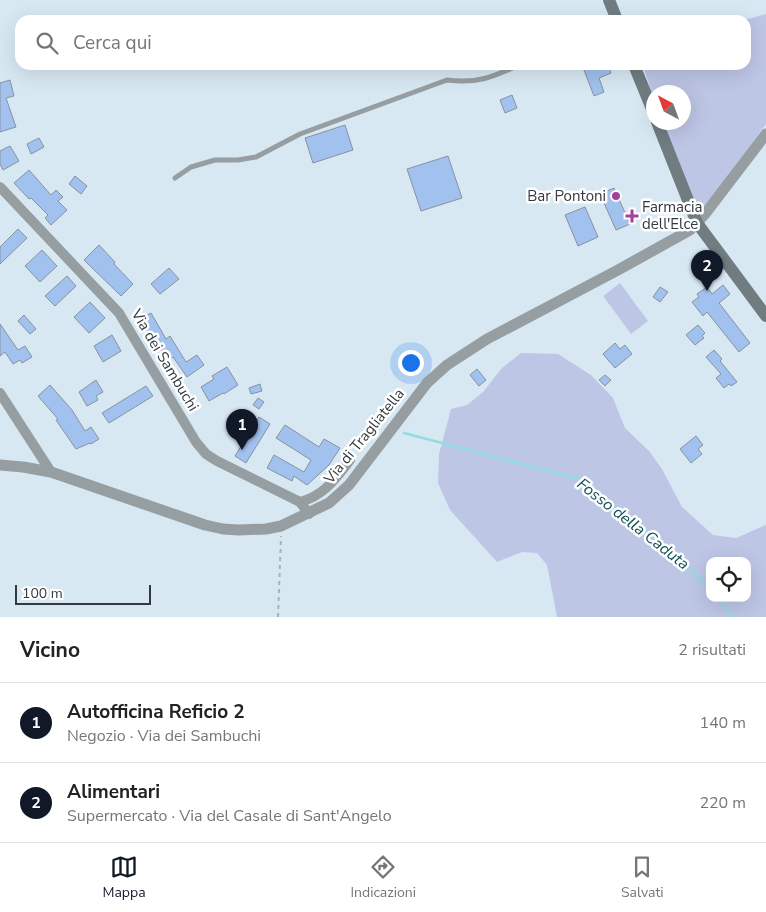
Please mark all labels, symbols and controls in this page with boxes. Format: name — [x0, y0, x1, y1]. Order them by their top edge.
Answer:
search box — [15, 15, 751, 70]
icon: search — [33, 29, 61, 57]
text: Cerca qui — [73, 30, 152, 56]
north arrow — [646, 85, 691, 130]
place label: Bar Pontoni — [527, 186, 606, 206]
marker: Bar Pontoni — [610, 190, 622, 202]
place label: Farmacia dell'Elce — [642, 197, 702, 234]
marker: Farmacia dell'Elce — [626, 210, 638, 222]
pin: 2 — [691, 250, 723, 291]
street label: Via dei Sambuchi — [126, 304, 203, 415]
your location — [398, 350, 424, 376]
street label: Via di Tragliatella — [319, 384, 409, 489]
pin: 1 — [226, 409, 258, 450]
water label: Fosso della Caduta — [572, 473, 694, 575]
map controls — [706, 557, 751, 602]
button: locate — [706, 557, 751, 602]
scale bar — [15, 582, 151, 605]
text: 100 m — [22, 584, 63, 603]
text: Vicino — [20, 636, 80, 664]
text: 2 risultati — [678, 639, 746, 661]
text: Autofficina Reficio 2 — [67, 699, 245, 725]
text: 1 — [31, 712, 41, 734]
text: 140 m — [699, 712, 746, 734]
text: Negozio · Via dei Sambuchi — [67, 725, 261, 747]
text: Alimentari — [67, 779, 160, 805]
text: 2 — [31, 792, 41, 814]
text: 220 m — [699, 792, 746, 814]
text: Supermercato · Via del Casale di Sant'Angelo — [67, 805, 392, 827]
tab: Mappa — [102, 853, 146, 902]
tab: Indicazioni — [350, 853, 416, 902]
tab: Salvati — [621, 853, 664, 902]

